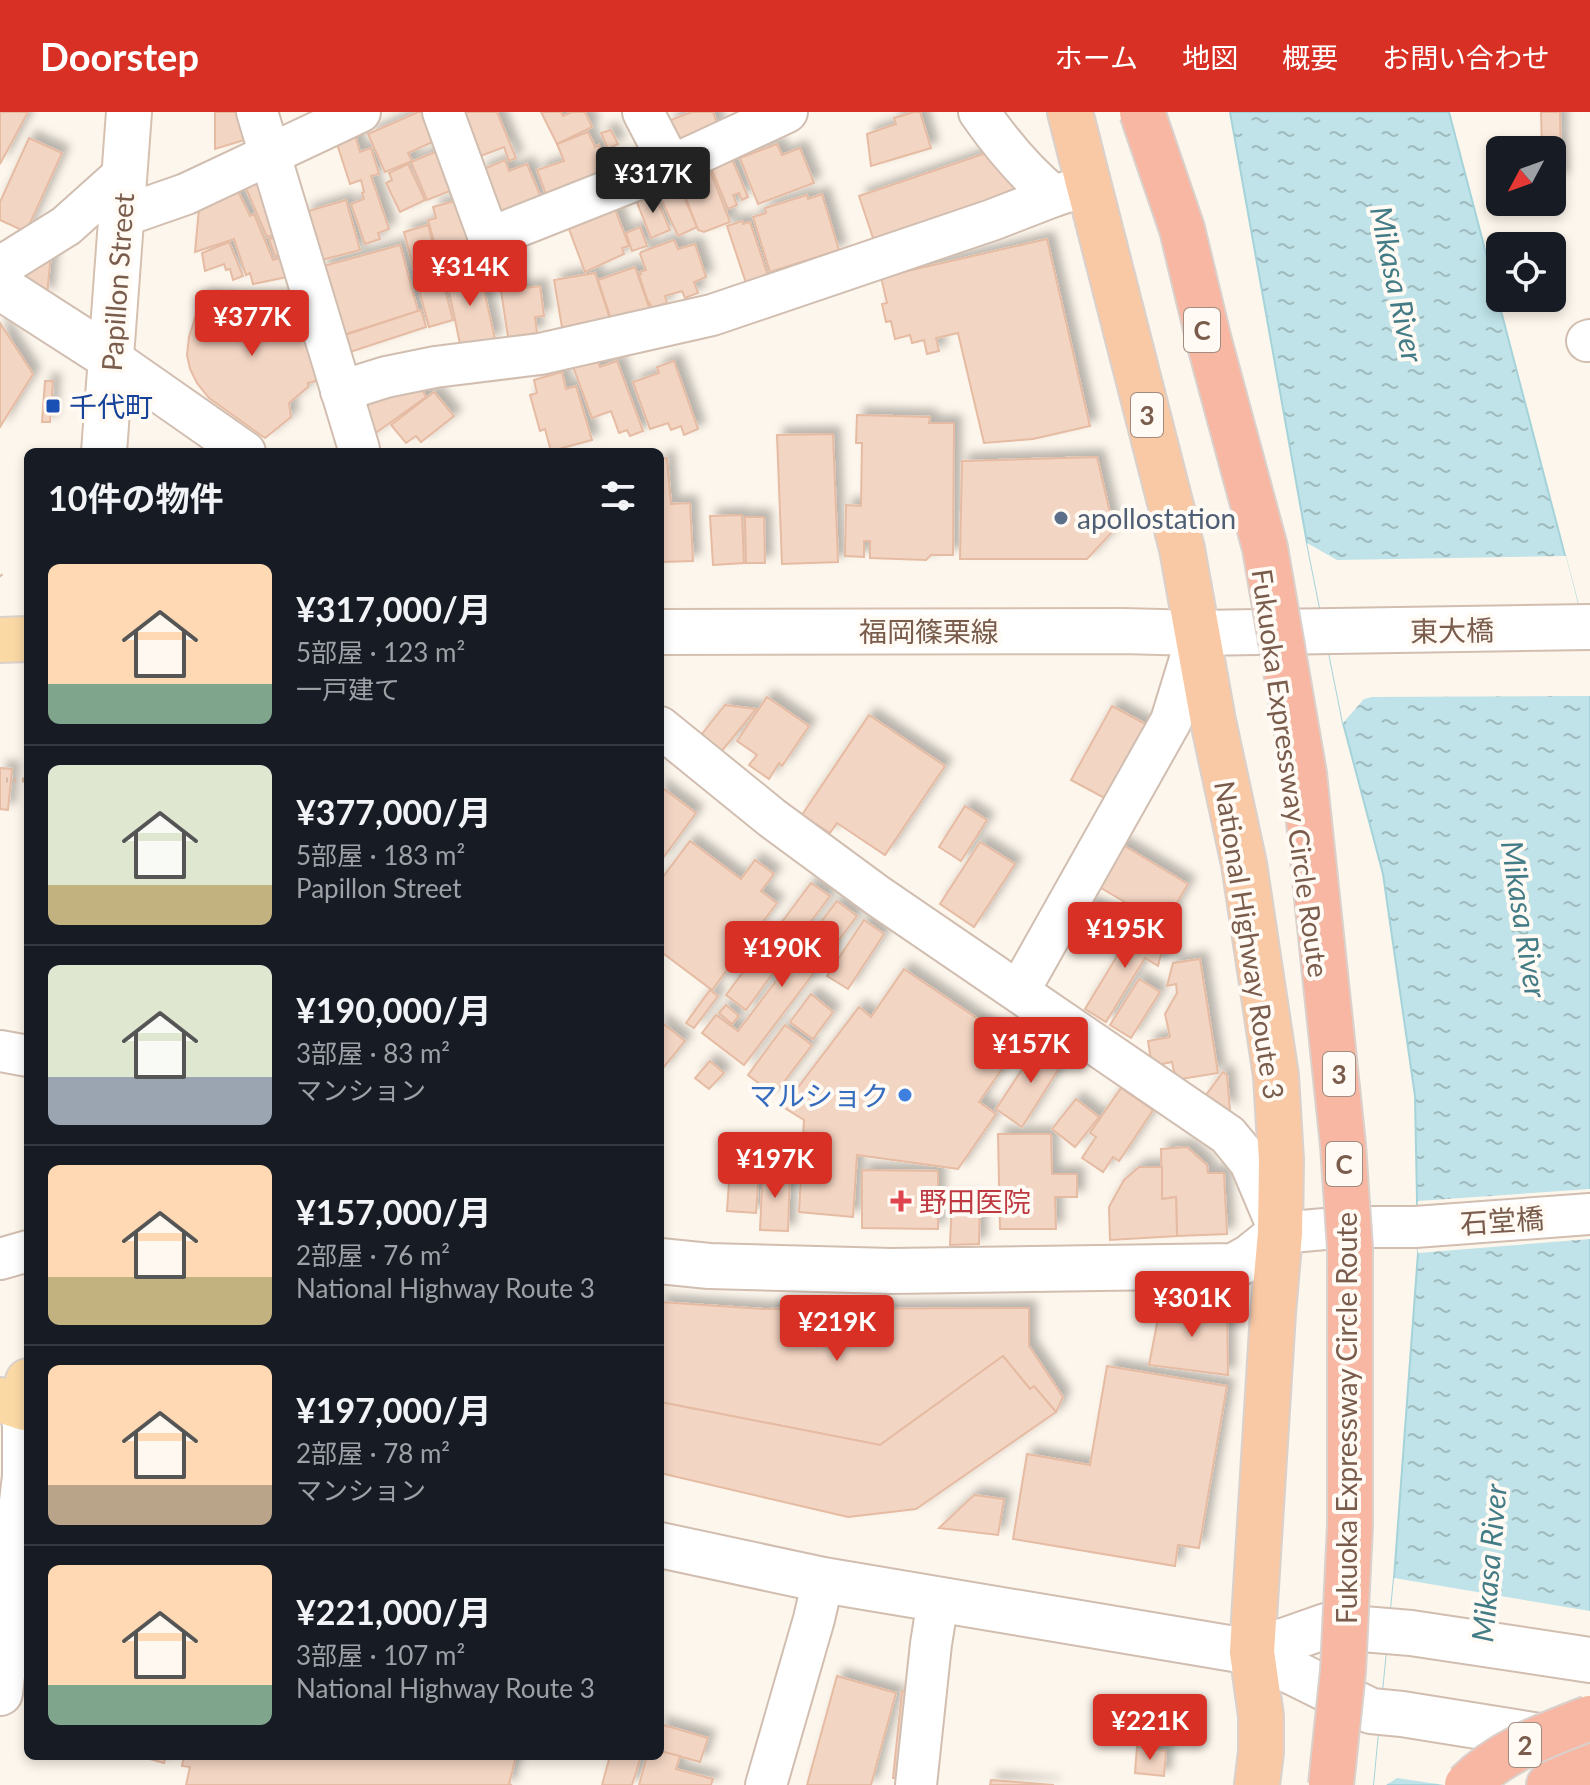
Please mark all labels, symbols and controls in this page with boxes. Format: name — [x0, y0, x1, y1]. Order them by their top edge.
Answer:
text: Doorstep — [40, 33, 199, 79]
text: ホーム — [1055, 40, 1138, 74]
text: 地図 — [1182, 40, 1238, 74]
text: 概要 — [1282, 40, 1338, 74]
text: お問い合わせ — [1382, 40, 1550, 74]
north arrow — [1486, 136, 1566, 216]
map controls — [1486, 136, 1566, 312]
pin: ¥317K — [597, 147, 709, 215]
text: ¥317K — [614, 157, 692, 189]
street label: Papillon Street — [94, 192, 140, 372]
water label: Mikasa River — [1364, 203, 1432, 366]
button: locate — [1486, 232, 1566, 312]
pin: ¥314K — [414, 240, 526, 308]
text: ¥314K — [431, 250, 509, 282]
pin: ¥377K — [196, 290, 308, 358]
text: ¥377K — [213, 300, 291, 332]
road number: C — [1184, 308, 1220, 352]
place label: 千代町 — [69, 389, 153, 423]
road number: 3 — [1131, 393, 1163, 437]
marker: 千代町 — [44, 397, 62, 415]
icon: filters — [596, 474, 640, 518]
text: 10件の物件 — [48, 477, 223, 518]
place label: apollostation — [1077, 501, 1236, 535]
marker: apollostation — [1052, 509, 1070, 527]
street label: Fukuoka Expressway Circle Route — [1245, 567, 1337, 979]
text: ¥317,000/月 — [296, 588, 492, 629]
icon: home — [112, 596, 208, 692]
street label: 東大橋 — [1410, 612, 1494, 648]
street label: 福岡篠栗線 — [859, 614, 999, 648]
text: 5部屋 · 123 m² — [296, 636, 465, 668]
text: 一戸建て — [296, 673, 400, 705]
street label: National Highway Route 3 — [1208, 778, 1292, 1102]
text: ¥377,000/月 — [296, 791, 492, 832]
icon: home — [112, 797, 208, 893]
water label: Mikasa River — [1495, 838, 1555, 1001]
text: 5部屋 · 183 m² — [296, 839, 465, 871]
text: Papillon Street — [296, 872, 462, 904]
pin: ¥195K — [1069, 902, 1181, 970]
text: ¥195K — [1086, 912, 1164, 944]
pin: ¥190K — [726, 921, 838, 989]
text: ¥190K — [743, 931, 821, 963]
text: ¥190,000/月 — [296, 989, 492, 1030]
icon: home — [112, 997, 208, 1093]
pin: ¥157K — [975, 1017, 1087, 1085]
text: ¥157K — [992, 1027, 1070, 1059]
text: 3部屋 · 83 m² — [296, 1037, 450, 1069]
road number: 3 — [1323, 1052, 1355, 1096]
text: マンション — [296, 1074, 426, 1106]
place label: マルショク — [749, 1078, 889, 1112]
marker: マルショク — [896, 1086, 914, 1104]
pin: ¥197K — [719, 1132, 831, 1200]
text: ¥197K — [736, 1142, 814, 1174]
road number: C — [1326, 1142, 1362, 1186]
place label: 野田医院 — [919, 1184, 1031, 1218]
marker: 野田医院 — [890, 1190, 912, 1212]
text: ¥157,000/月 — [296, 1191, 492, 1232]
icon: home — [112, 1197, 208, 1293]
street label: 石堂橋 — [1459, 1200, 1545, 1240]
street label: Fukuoka Expressway Circle Route — [1329, 1212, 1363, 1624]
text: 2部屋 · 76 m² — [296, 1239, 450, 1271]
pin: ¥301K — [1136, 1271, 1248, 1339]
text: National Highway Route 3 — [296, 1272, 595, 1304]
text: ¥301K — [1153, 1281, 1231, 1313]
pin: ¥219K — [781, 1295, 893, 1363]
text: ¥219K — [798, 1305, 876, 1337]
text: ¥197,000/月 — [296, 1389, 492, 1430]
icon: home — [112, 1397, 208, 1493]
text: 2部屋 · 78 m² — [296, 1437, 450, 1469]
text: マンション — [296, 1474, 426, 1506]
water label: Mikasa River — [1463, 1482, 1513, 1644]
text: ¥221,000/月 — [296, 1591, 492, 1632]
icon: home — [112, 1597, 208, 1693]
text: 3部屋 · 107 m² — [296, 1639, 465, 1671]
text: National Highway Route 3 — [296, 1672, 595, 1704]
pin: ¥221K — [1094, 1694, 1206, 1762]
text: ¥221K — [1111, 1704, 1189, 1736]
road number: 2 — [1509, 1723, 1541, 1767]

